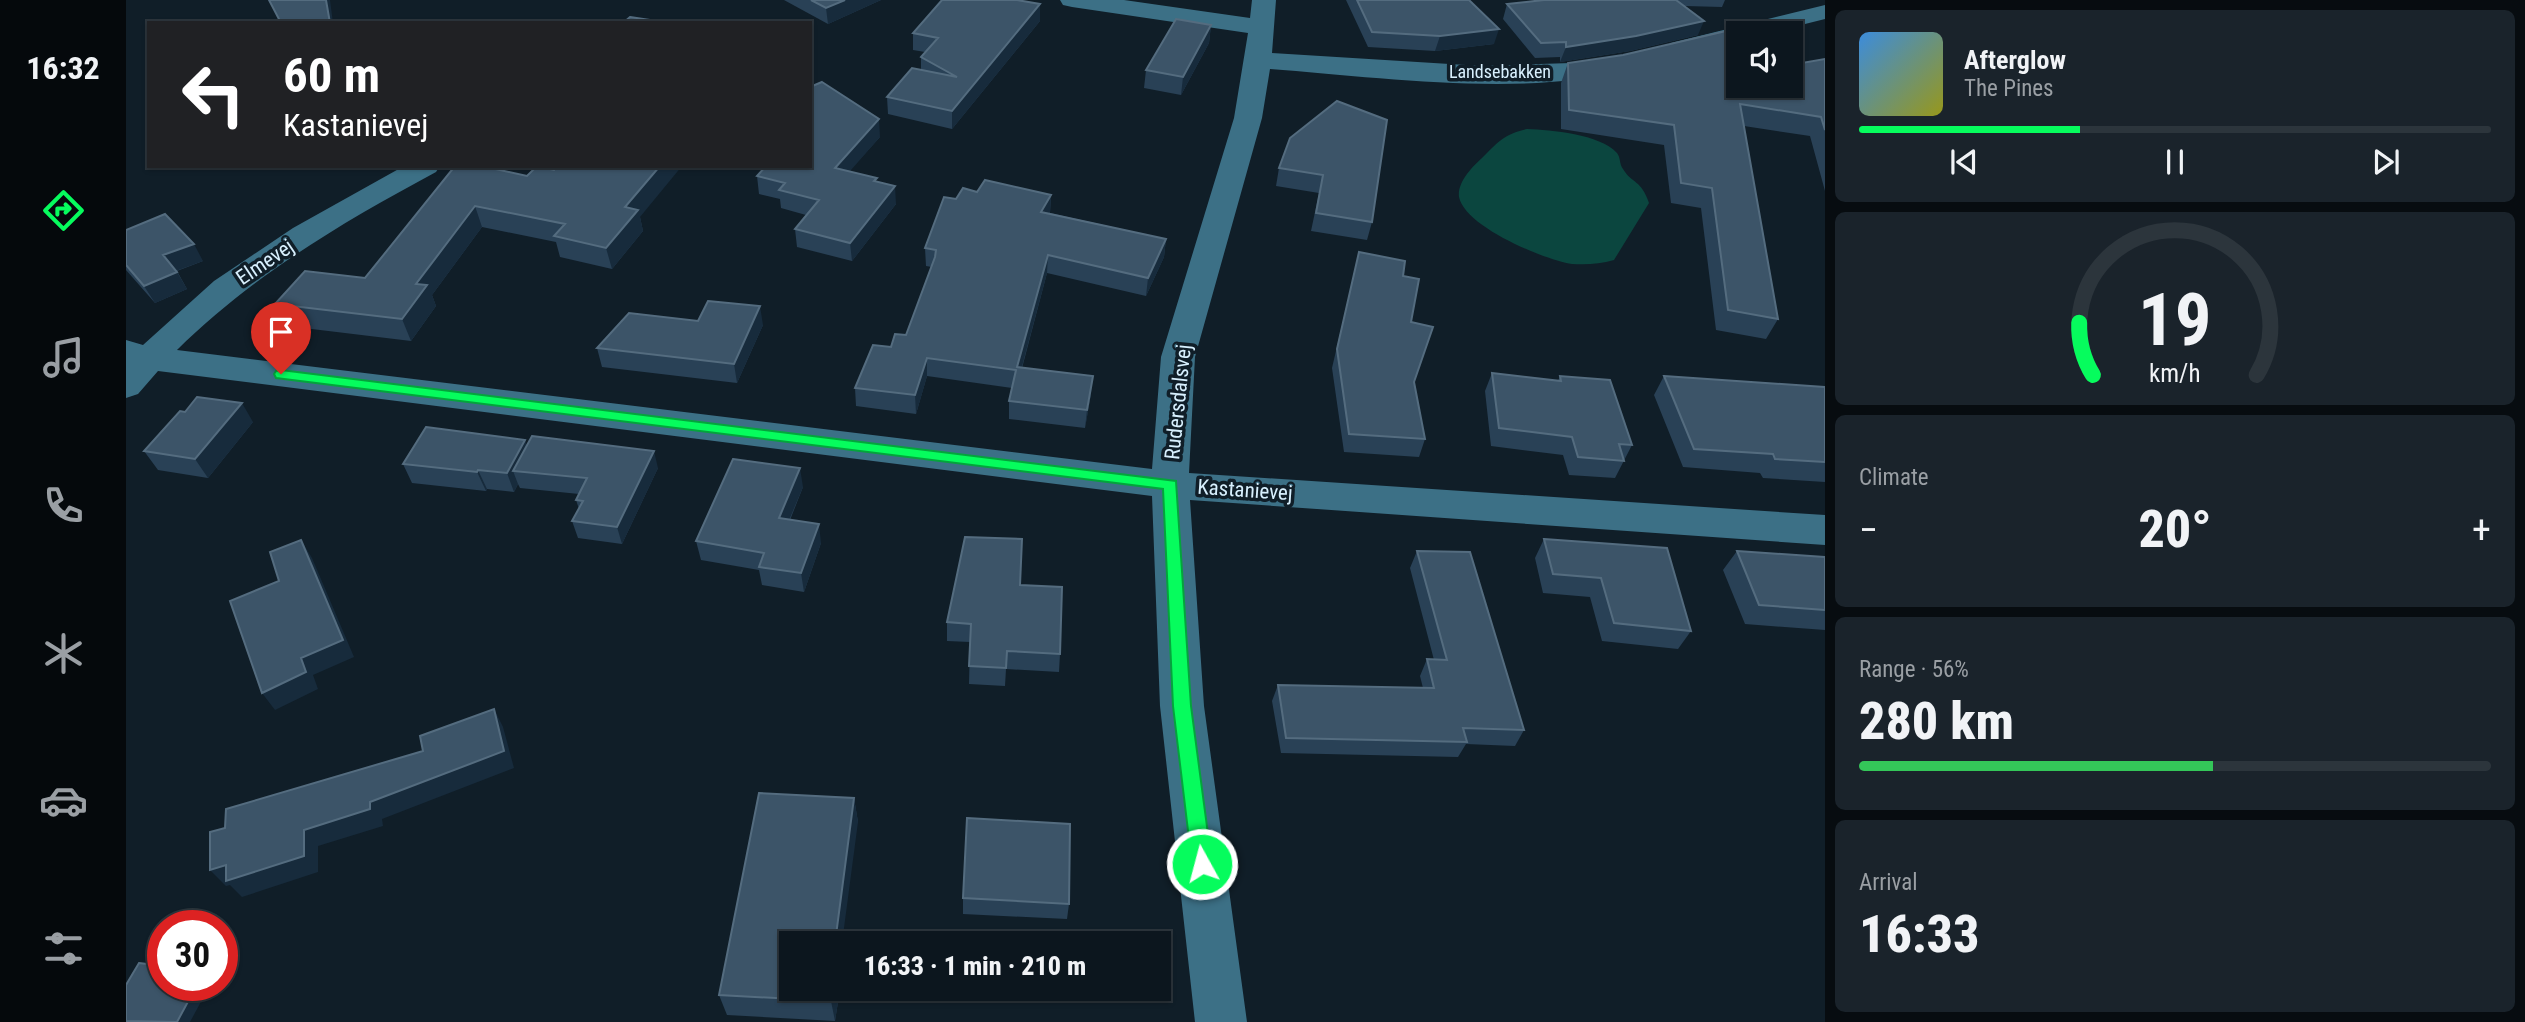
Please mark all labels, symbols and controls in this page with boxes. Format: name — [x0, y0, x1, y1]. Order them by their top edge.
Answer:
map controls — [1726, 21, 1803, 98]
button: sound — [1726, 21, 1803, 98]
text: Afterglow — [1964, 45, 2066, 75]
text: 60 m — [283, 47, 380, 104]
text: 16:32 — [26, 49, 100, 87]
icon: left — [168, 49, 259, 140]
street label: Landsebakken — [1449, 61, 1551, 82]
text: The Pines — [1964, 75, 2054, 102]
text: Kastanievej — [283, 106, 428, 144]
icon: previous — [1945, 143, 1983, 181]
icon: pause — [2156, 143, 2194, 181]
icon: next — [2367, 143, 2405, 181]
icon: directions — [39, 186, 88, 235]
street label: Elmevej — [232, 234, 298, 290]
text: 19 — [2138, 277, 2212, 363]
pin — [251, 302, 311, 374]
icon: arrive — [262, 313, 300, 351]
icon: music — [39, 333, 88, 382]
street label: Rudersdalsvej — [1160, 343, 1196, 461]
text: km/h — [2149, 358, 2201, 387]
text: Climate — [1859, 464, 1929, 491]
street label: Kastanievej — [1197, 475, 1293, 505]
icon: phone — [39, 481, 88, 530]
text: 20° — [2138, 499, 2212, 560]
text: − — [1859, 508, 1878, 552]
text: + — [2472, 508, 2491, 552]
icon: climate — [39, 629, 88, 678]
text: Range · 56% — [1859, 656, 1969, 683]
text: 280 km — [1859, 691, 2014, 752]
icon: car — [39, 776, 88, 825]
position arrow — [1165, 827, 1239, 901]
text: Arrival — [1859, 869, 1918, 896]
text: 16:33 — [1859, 904, 1979, 965]
speed limit sign: 30 — [147, 910, 238, 1001]
icon: filters — [39, 924, 88, 973]
text: 16:33 · 1 min · 210 m — [864, 951, 1086, 981]

